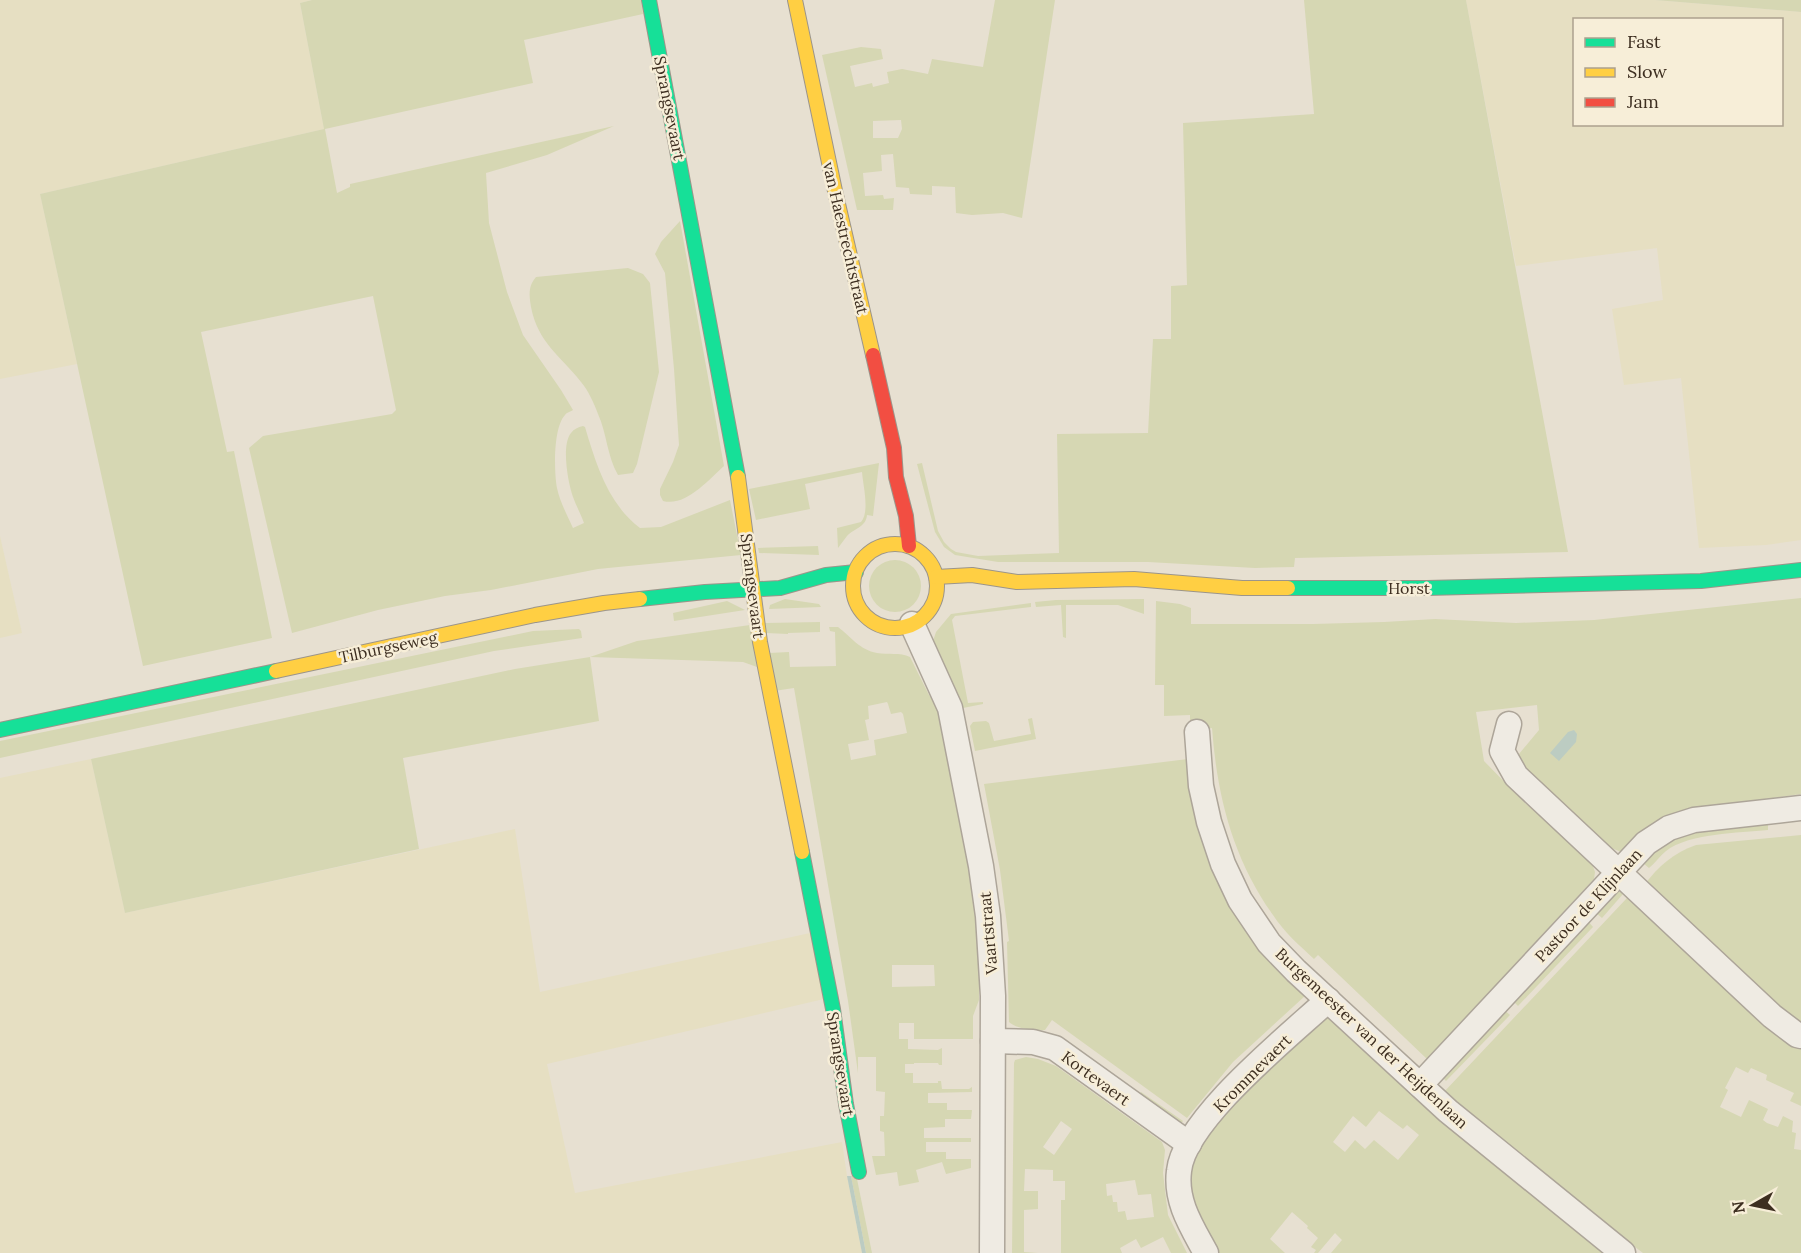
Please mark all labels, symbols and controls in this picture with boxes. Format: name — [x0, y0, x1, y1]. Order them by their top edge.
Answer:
legend — [1573, 18, 1783, 126]
text: Fast — [1627, 30, 1661, 53]
street label: Sprangsevaart — [650, 54, 690, 163]
text: Slow — [1627, 60, 1667, 83]
text: Jam — [1626, 90, 1659, 113]
street label: van Haestrechtstraat — [819, 160, 873, 317]
street label: Sprangsevaart — [737, 532, 769, 641]
street label: Horst — [1388, 578, 1431, 598]
street label: Tilburgseweg — [337, 627, 440, 667]
street label: Pastoor de Klijnlaan — [1530, 844, 1646, 966]
street label: Vaartstraat — [974, 890, 1002, 976]
street label: Burgemeester van der Heijdenlaan — [1272, 943, 1473, 1133]
street label: Sprangsevaart — [823, 1010, 859, 1119]
street label: Krommevaert — [1209, 1029, 1296, 1116]
street label: Kortevaert — [1058, 1046, 1135, 1110]
north arrow — [1723, 1175, 1783, 1235]
text: N — [1727, 1200, 1749, 1215]

